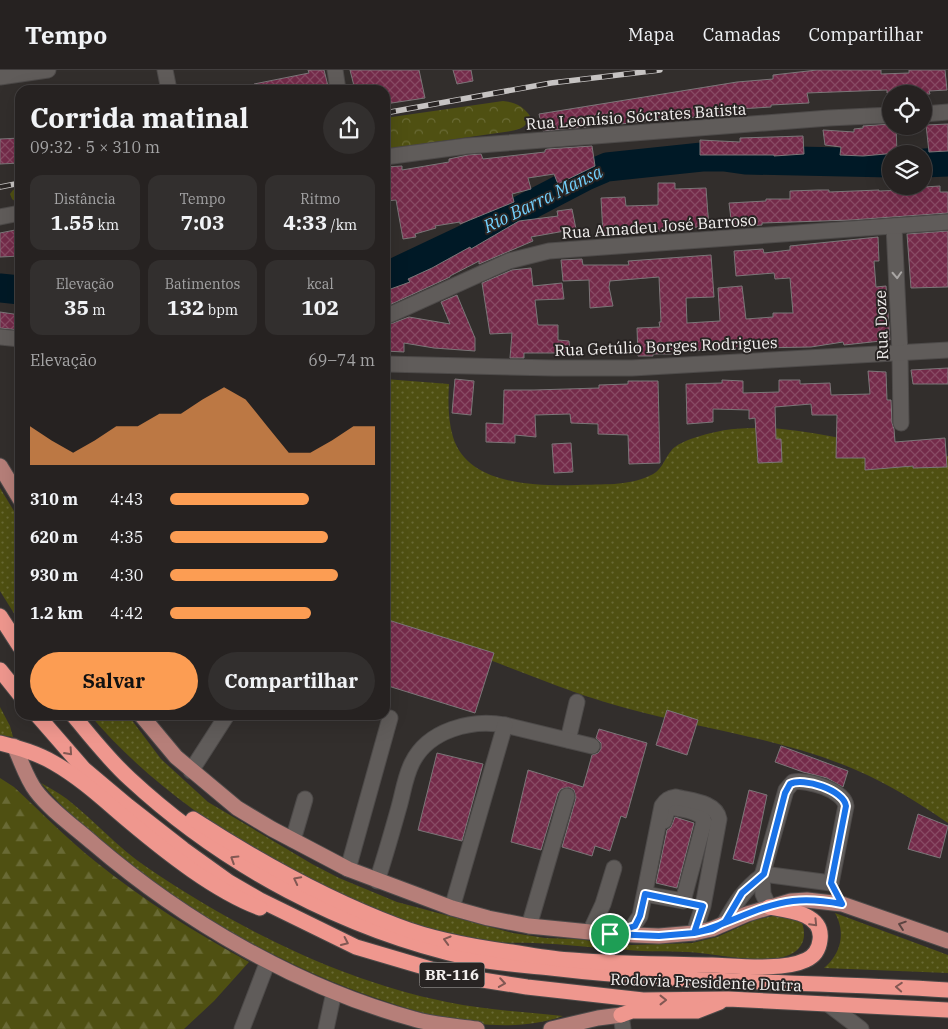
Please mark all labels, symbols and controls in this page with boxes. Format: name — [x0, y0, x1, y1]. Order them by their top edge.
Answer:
text: Tempo — [25, 19, 107, 51]
text: Mapa — [628, 23, 675, 46]
text: Camadas — [703, 23, 781, 46]
text: Compartilhar — [809, 23, 923, 46]
map controls — [882, 85, 932, 195]
button: locate — [882, 85, 932, 135]
street label: Rua Leonísio Sócrates Batista — [525, 98, 747, 134]
text: Corrida matinal — [30, 99, 249, 136]
button: share — [323, 102, 375, 154]
text: 09:32 · 5 × 310 m — [30, 137, 160, 157]
button: layers — [882, 145, 932, 195]
water label: Rio Barra Mansa — [478, 160, 606, 238]
text: Distância — [54, 190, 116, 208]
text: Tempo — [180, 190, 225, 208]
text: Ritmo — [300, 190, 340, 208]
text: 1.55 — [51, 208, 94, 236]
text: 7:03 — [180, 208, 225, 236]
text: 4:33 — [283, 208, 327, 236]
street label: Rua Amadeu José Barroso — [561, 209, 757, 243]
text: km — [94, 216, 119, 234]
text: /km — [327, 216, 357, 234]
one-way arrow — [891, 271, 902, 279]
text: Elevação — [56, 275, 114, 293]
text: Batimentos — [165, 275, 240, 293]
text: kcal — [307, 275, 334, 293]
street label: Rua Doze — [870, 290, 892, 360]
text: 35 — [64, 293, 89, 321]
text: 132 — [167, 293, 205, 321]
text: 102 — [301, 293, 339, 321]
text: m — [89, 301, 106, 319]
text: bpm — [205, 301, 238, 319]
street label: Rua Getúlio Borges Rodrigues — [554, 332, 778, 360]
text: Elevação — [30, 350, 97, 370]
text: 69–74 m — [308, 350, 375, 370]
text: 310 m — [30, 489, 78, 509]
text: 4:43 — [110, 489, 143, 509]
text: 620 m — [30, 527, 78, 547]
text: 4:35 — [110, 527, 143, 547]
text: 930 m — [30, 565, 78, 585]
text: 4:30 — [110, 565, 143, 585]
text: 1.2 km — [30, 603, 83, 623]
text: 4:42 — [110, 603, 143, 623]
button: Salvar — [30, 652, 198, 710]
button: Compartilhar — [208, 652, 375, 710]
one-way arrow — [63, 746, 72, 755]
one-way arrow — [231, 856, 240, 866]
one-way arrow — [293, 876, 302, 886]
pin — [589, 913, 631, 955]
one-way arrow — [808, 917, 817, 926]
icon: arrive — [596, 920, 624, 948]
one-way arrow — [898, 921, 907, 931]
one-way arrow — [340, 935, 349, 946]
one-way arrow — [443, 936, 452, 946]
road number: BR-116 — [420, 962, 484, 988]
street label: Rodovia Presidente Dutra — [610, 969, 802, 995]
one-way arrow — [497, 978, 506, 988]
one-way arrow — [895, 981, 903, 992]
one-way arrow — [660, 995, 667, 1005]

